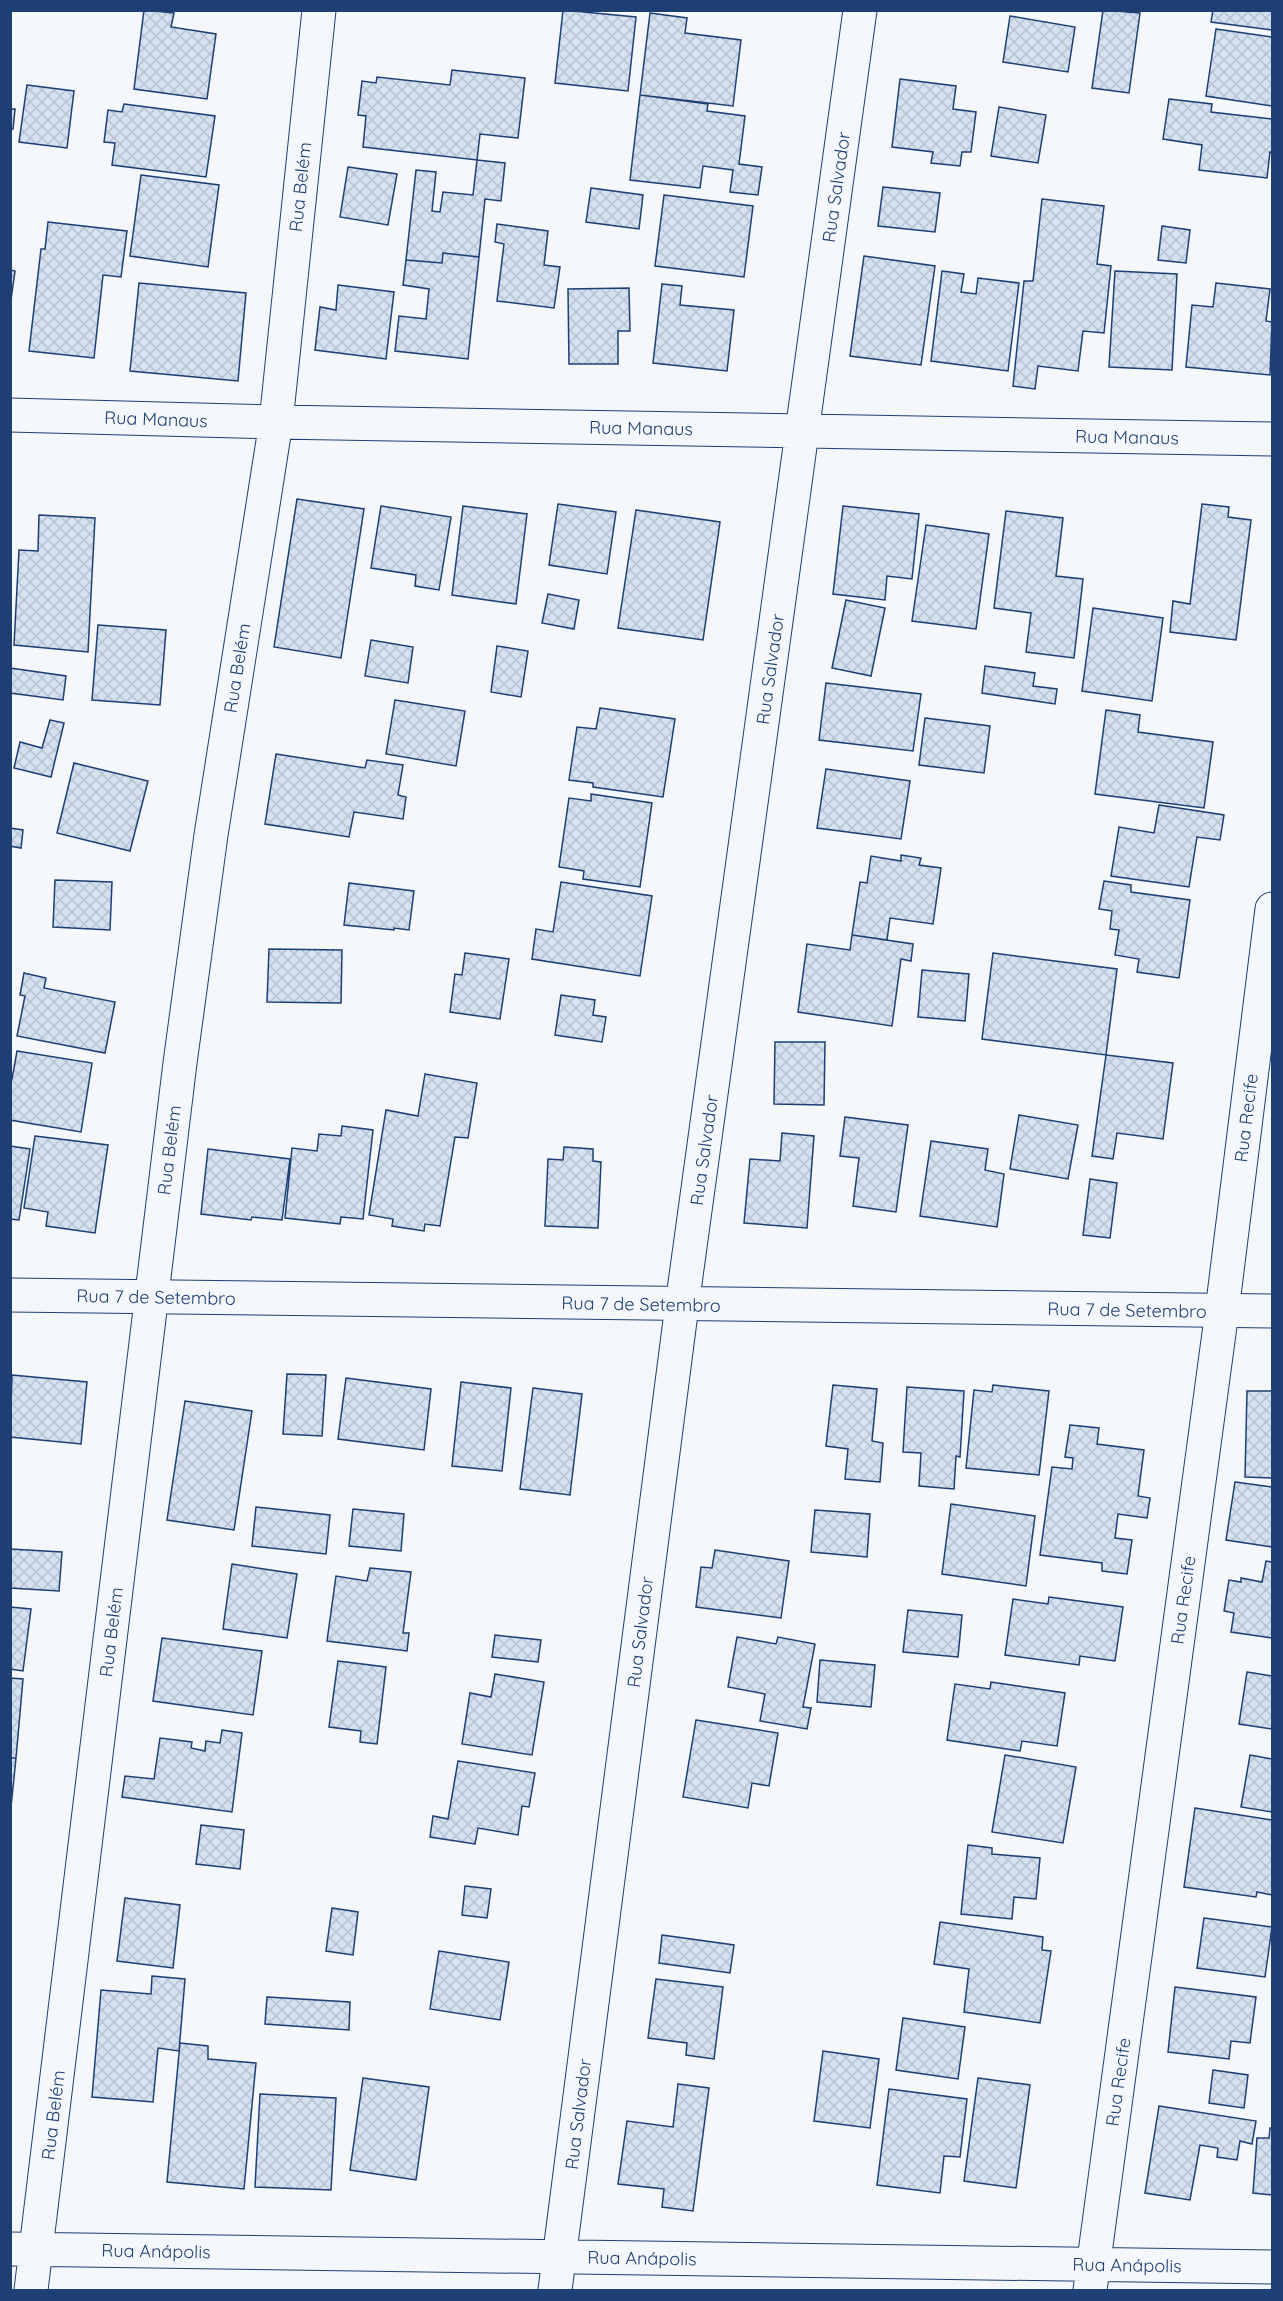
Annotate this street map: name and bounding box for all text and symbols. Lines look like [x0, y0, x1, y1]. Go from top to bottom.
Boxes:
street label: Rua Salvador [817, 130, 855, 244]
street label: Rua Belém [284, 141, 316, 233]
street label: Rua Manaus [104, 406, 208, 432]
street label: Rua Manaus [589, 416, 693, 440]
street label: Rua Manaus [1075, 425, 1179, 449]
street label: Rua Salvador [751, 612, 789, 726]
street label: Rua Belém [219, 622, 255, 714]
street label: Rua Recife [1229, 1072, 1263, 1164]
street label: Rua Salvador [685, 1093, 723, 1207]
street label: Rua Belém [152, 1104, 186, 1196]
street label: Rua 7 de Setembro [76, 1284, 236, 1310]
street label: Rua 7 de Setembro [561, 1291, 721, 1317]
street label: Rua 7 de Setembro [1047, 1297, 1207, 1323]
street label: Rua Recife [1165, 1554, 1201, 1646]
street label: Rua Salvador [622, 1575, 658, 1689]
street label: Rua Belém [94, 1586, 128, 1678]
street label: Rua Recife [1100, 2036, 1136, 2128]
street label: Rua Salvador [560, 2057, 596, 2171]
street label: Rua Belém [36, 2069, 70, 2161]
street label: Rua Anápolis [101, 2239, 211, 2263]
street label: Rua Anápolis [587, 2246, 697, 2270]
street label: Rua Anápolis [1072, 2253, 1182, 2277]

